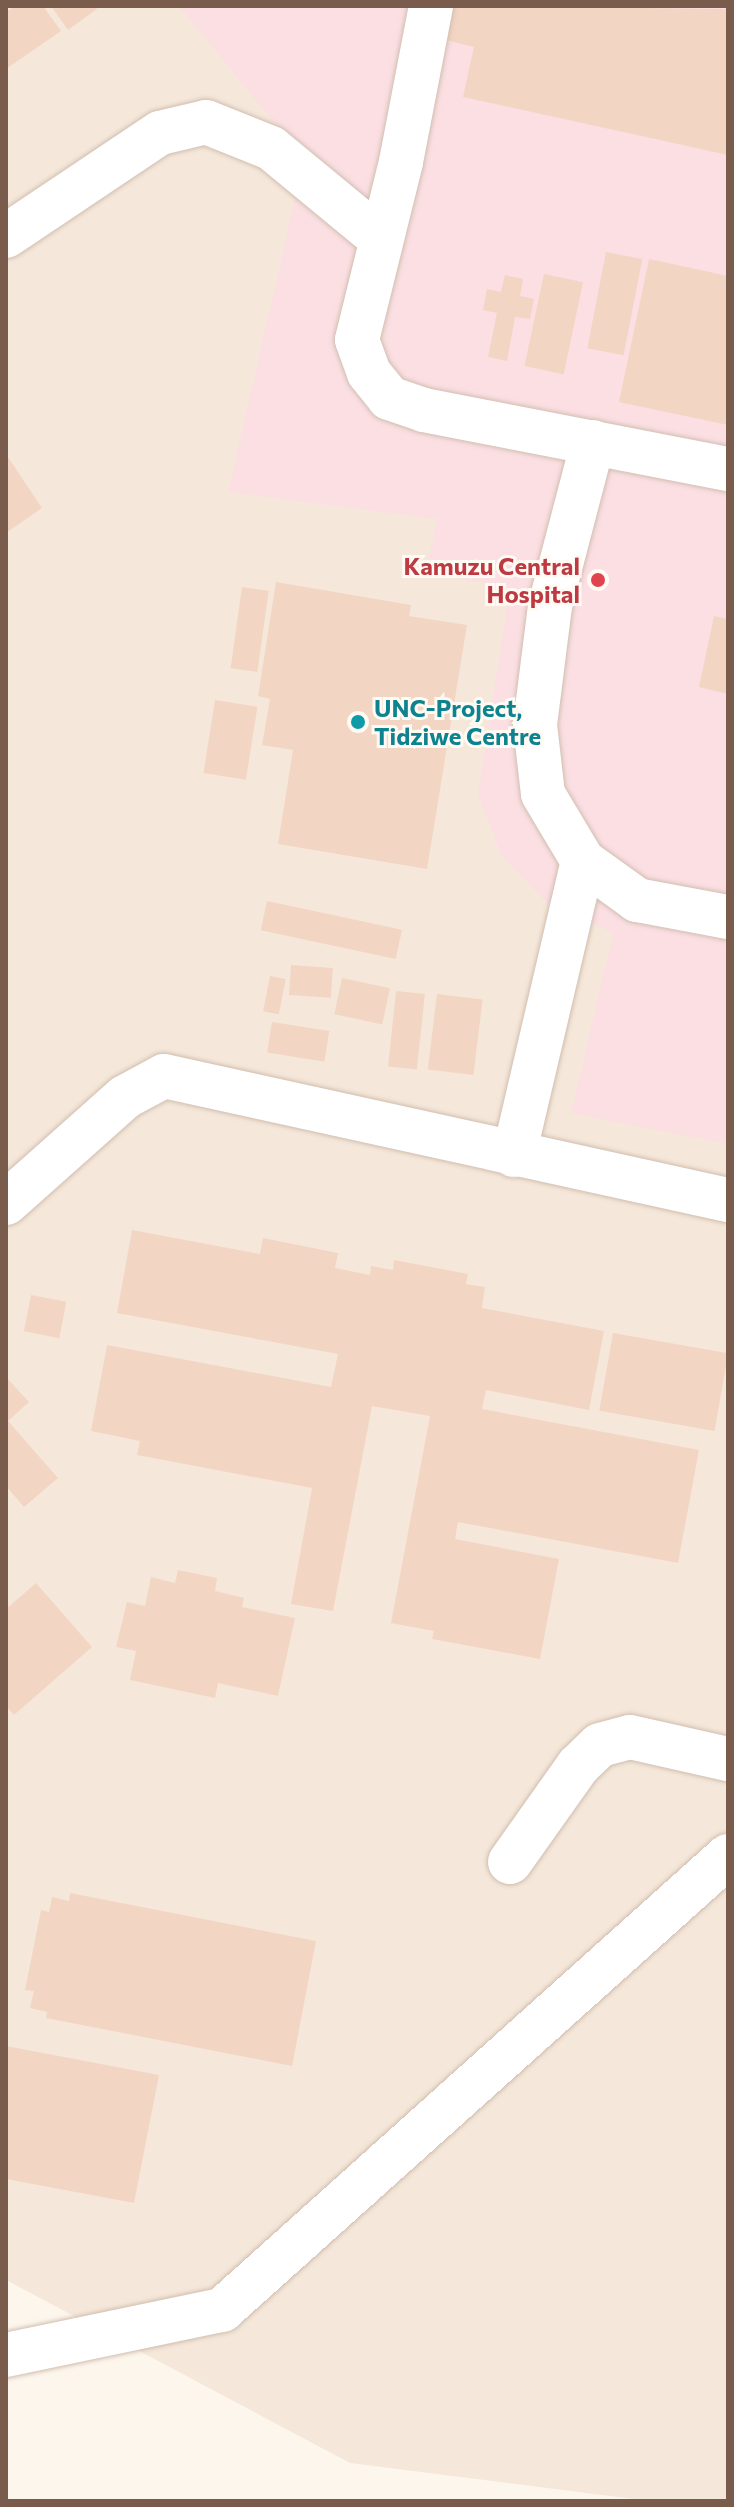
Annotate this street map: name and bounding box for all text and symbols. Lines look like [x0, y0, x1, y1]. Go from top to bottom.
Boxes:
place label: Kamuzu Central Hospital [403, 552, 580, 608]
marker: Kamuzu Central Hospital [587, 569, 609, 591]
place label: UNC-Project, Tidziwe Centre [374, 694, 541, 750]
marker: UNC-Project, Tidziwe Centre [349, 713, 367, 731]

